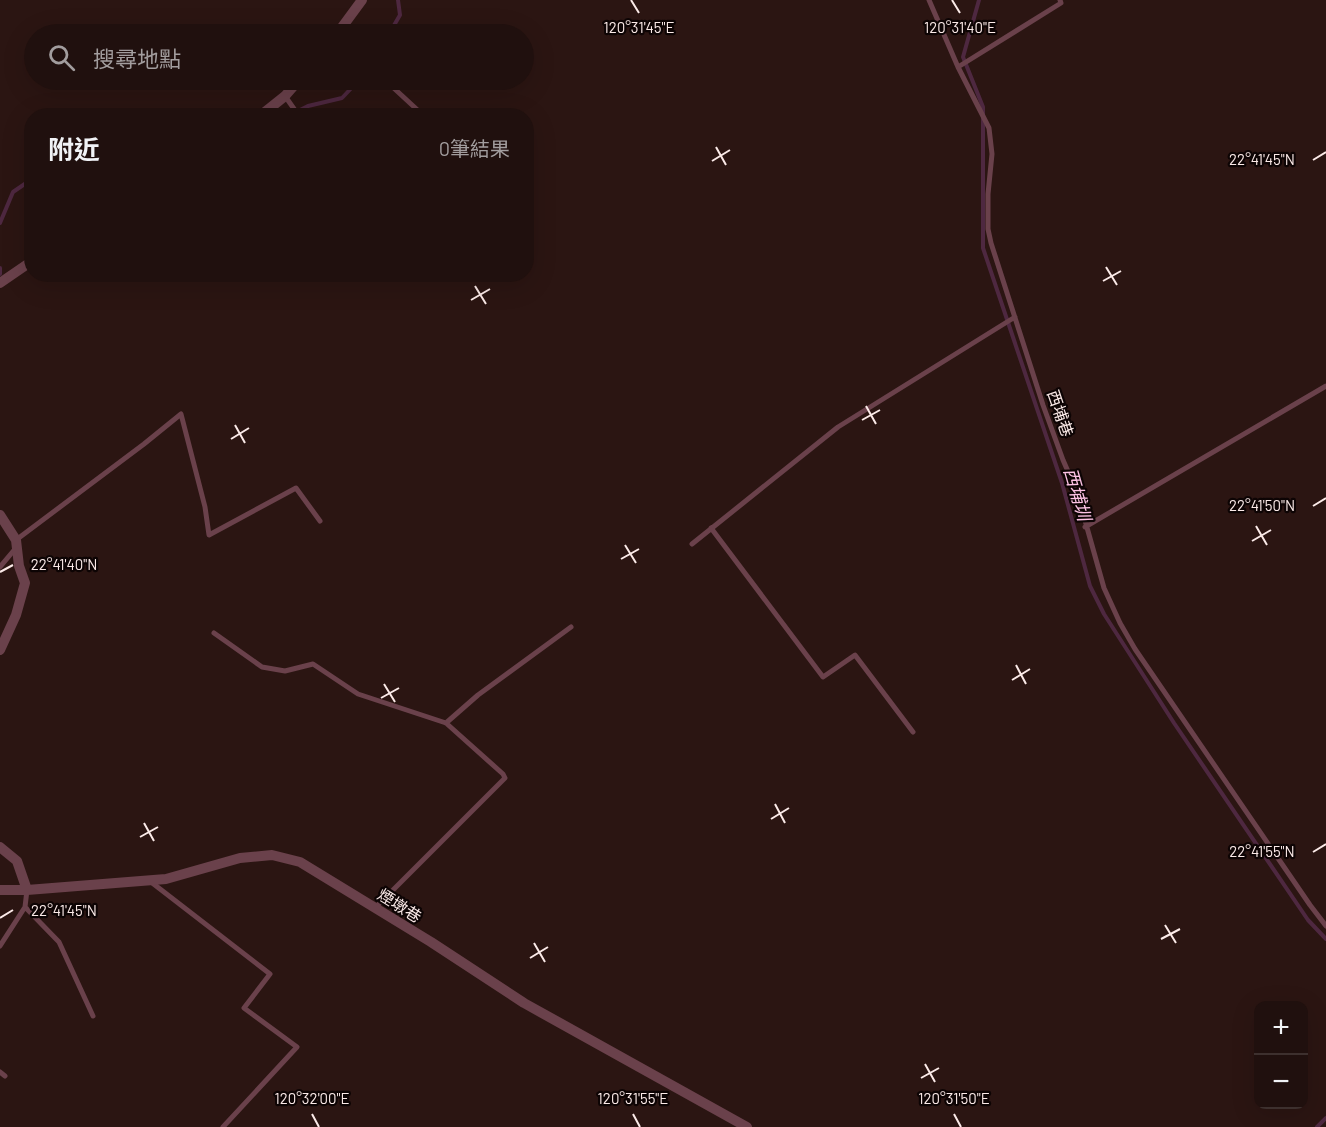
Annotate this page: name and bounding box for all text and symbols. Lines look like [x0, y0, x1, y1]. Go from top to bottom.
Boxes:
text: 120°31'45"E [603, 18, 675, 36]
text: 120°31'40"E [924, 18, 996, 36]
search box [24, 24, 534, 90]
icon: search [45, 41, 78, 74]
text: 搜尋地點 [93, 45, 181, 71]
text: 附近 [48, 133, 100, 164]
text: 0筆結果 [439, 136, 510, 160]
text: 22°41'45"N [1229, 150, 1295, 168]
street label: 西埔巷 [1044, 387, 1078, 439]
water label: 西埔圳 [1060, 465, 1097, 526]
text: 22°41'50"N [1229, 496, 1295, 514]
text: 22°41'40"N [31, 555, 97, 573]
text: 22°41'55"N [1229, 842, 1295, 860]
street label: 煙墩巷 [375, 884, 425, 926]
text: 22°41'45"N [31, 901, 97, 919]
map controls [1254, 1001, 1308, 1109]
button: + [1254, 1001, 1308, 1055]
button: − [1254, 1055, 1308, 1109]
text: 120°32'00"E [274, 1089, 350, 1107]
text: 120°31'55"E [598, 1089, 668, 1107]
text: 120°31'50"E [918, 1089, 990, 1107]

